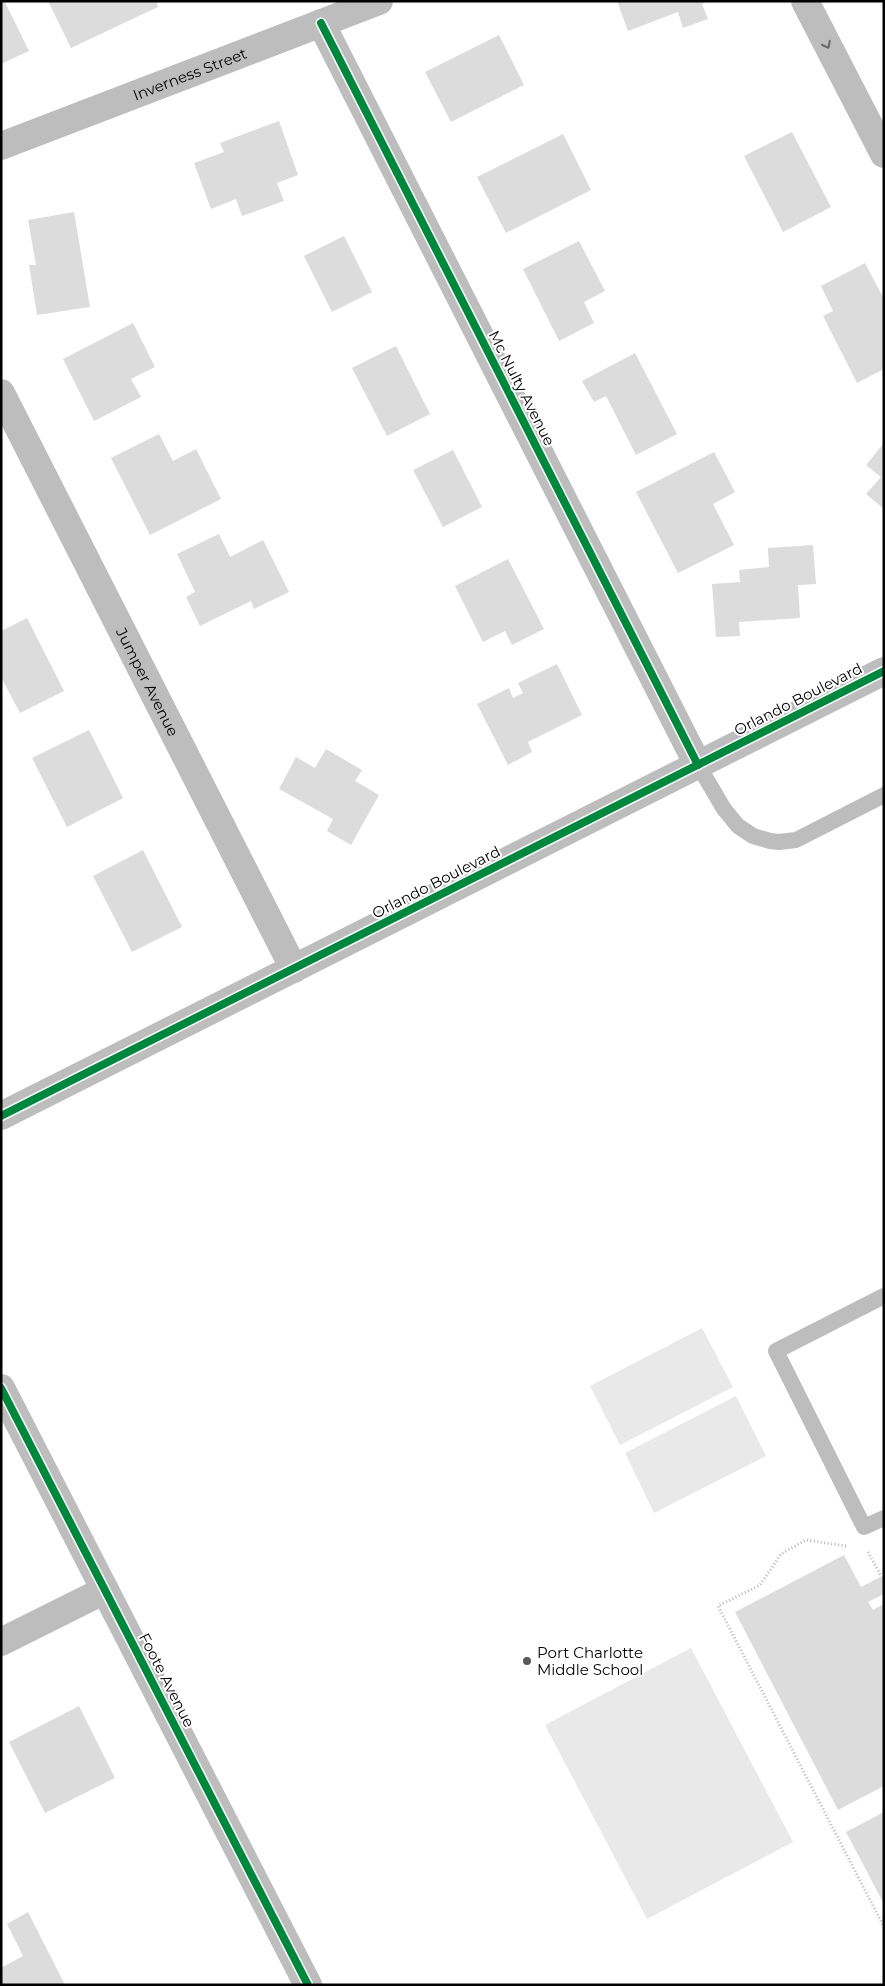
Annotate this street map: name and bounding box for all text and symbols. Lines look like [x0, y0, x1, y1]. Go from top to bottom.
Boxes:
one-way arrow [821, 39, 831, 48]
street label: Inverness Street [130, 43, 249, 104]
street label: Mc Nulty Avenue [485, 327, 559, 449]
street label: Jumper Avenue [112, 623, 183, 739]
street label: Orlando Boulevard [731, 658, 865, 740]
street label: Orlando Boulevard [369, 841, 503, 923]
street label: Foote Avenue [135, 1630, 199, 1730]
place label: Port Charlotte Middle School [537, 1643, 643, 1679]
marker: Port Charlotte Middle School [521, 1655, 533, 1667]

